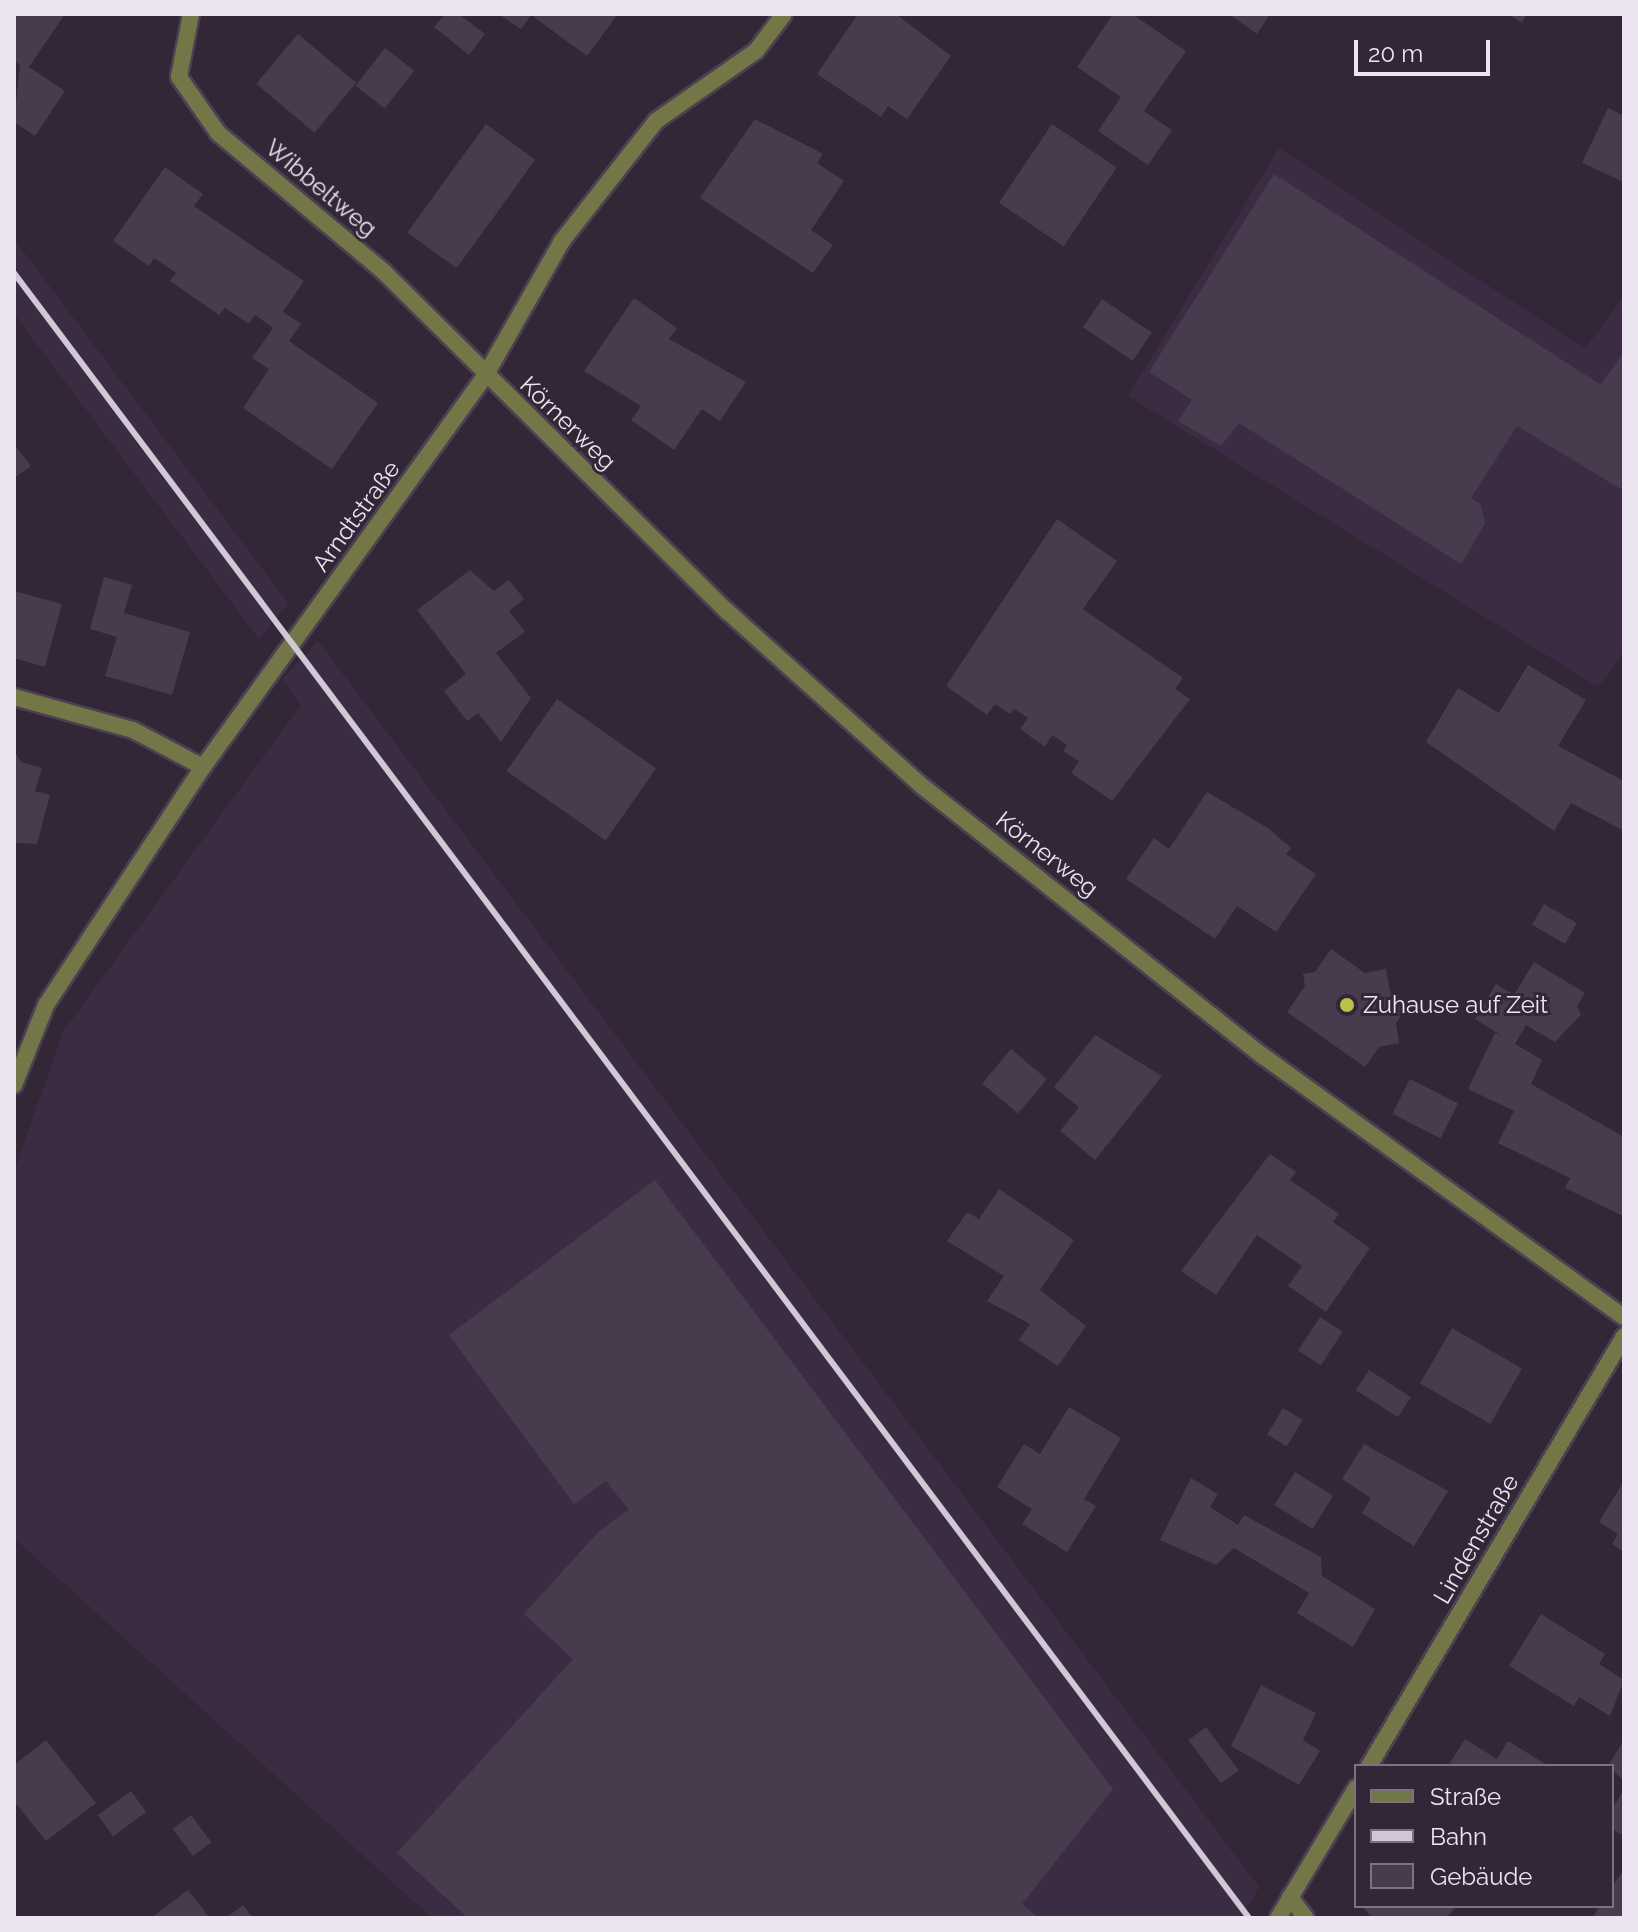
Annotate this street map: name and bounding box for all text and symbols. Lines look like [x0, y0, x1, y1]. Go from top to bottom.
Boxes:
scale bar [1358, 24, 1494, 74]
text: 20 m [1368, 39, 1423, 68]
street label: Wibbeltweg [259, 133, 383, 243]
street label: Körnerweg [514, 370, 622, 476]
street label: Arndtstraße [306, 455, 406, 577]
street label: Körnerweg [990, 805, 1104, 903]
place label: Zuhause auf Zeit [1363, 991, 1549, 1019]
marker: Zuhause auf Zeit [1338, 996, 1356, 1014]
street label: Lindenstraße [1427, 1469, 1525, 1609]
legend [1354, 1764, 1614, 1908]
text: Straße [1430, 1782, 1501, 1811]
text: Bahn [1430, 1822, 1487, 1851]
text: Gebäude [1430, 1862, 1532, 1891]

